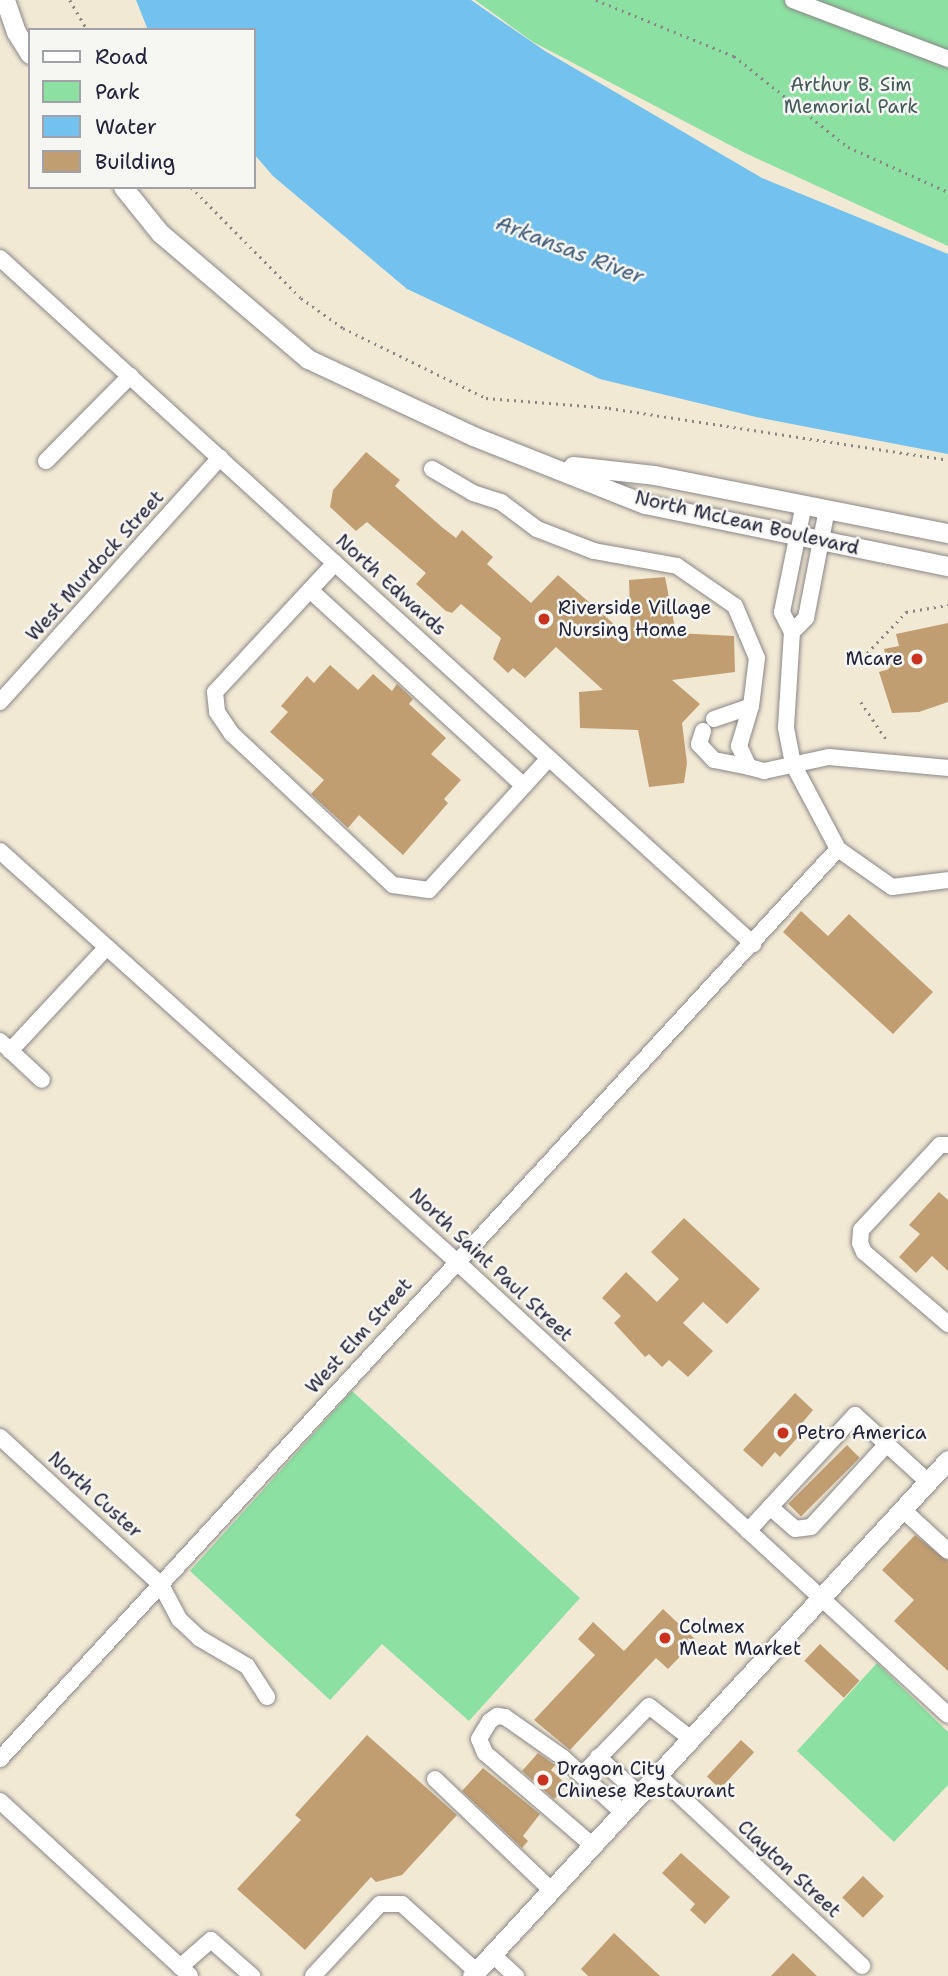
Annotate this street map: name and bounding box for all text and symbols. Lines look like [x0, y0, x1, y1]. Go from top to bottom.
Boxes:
legend [28, 28, 256, 189]
text: Road [95, 43, 148, 71]
park label: Arthur B. Sim Memorial Park [784, 74, 918, 118]
text: Park [95, 78, 140, 106]
text: Water [95, 113, 157, 141]
text: Building [95, 148, 175, 176]
water label: Arkansas River [493, 210, 647, 290]
street label: West Murdock Street [21, 486, 169, 646]
street label: North McLean Boulevard [633, 486, 861, 560]
street label: North Edwards [331, 529, 451, 641]
place label: Riverside Village Nursing Home [558, 597, 711, 641]
marker: Riverside Village Nursing Home [536, 611, 552, 627]
place label: Mcare [845, 648, 903, 670]
marker: Mcare [909, 651, 925, 667]
street label: North Saint Paul Street [405, 1183, 577, 1347]
street label: West Elm Street [301, 1273, 417, 1399]
place label: Petro America [797, 1422, 927, 1444]
marker: Petro America [775, 1425, 791, 1441]
street label: North Custer [43, 1447, 147, 1543]
place label: Colmex Meat Market [679, 1616, 801, 1660]
marker: Colmex Meat Market [657, 1630, 673, 1646]
place label: Dragon City Chinese Restaurant [557, 1758, 735, 1802]
marker: Dragon City Chinese Restaurant [535, 1772, 551, 1788]
street label: Clayton Street [733, 1815, 845, 1923]

